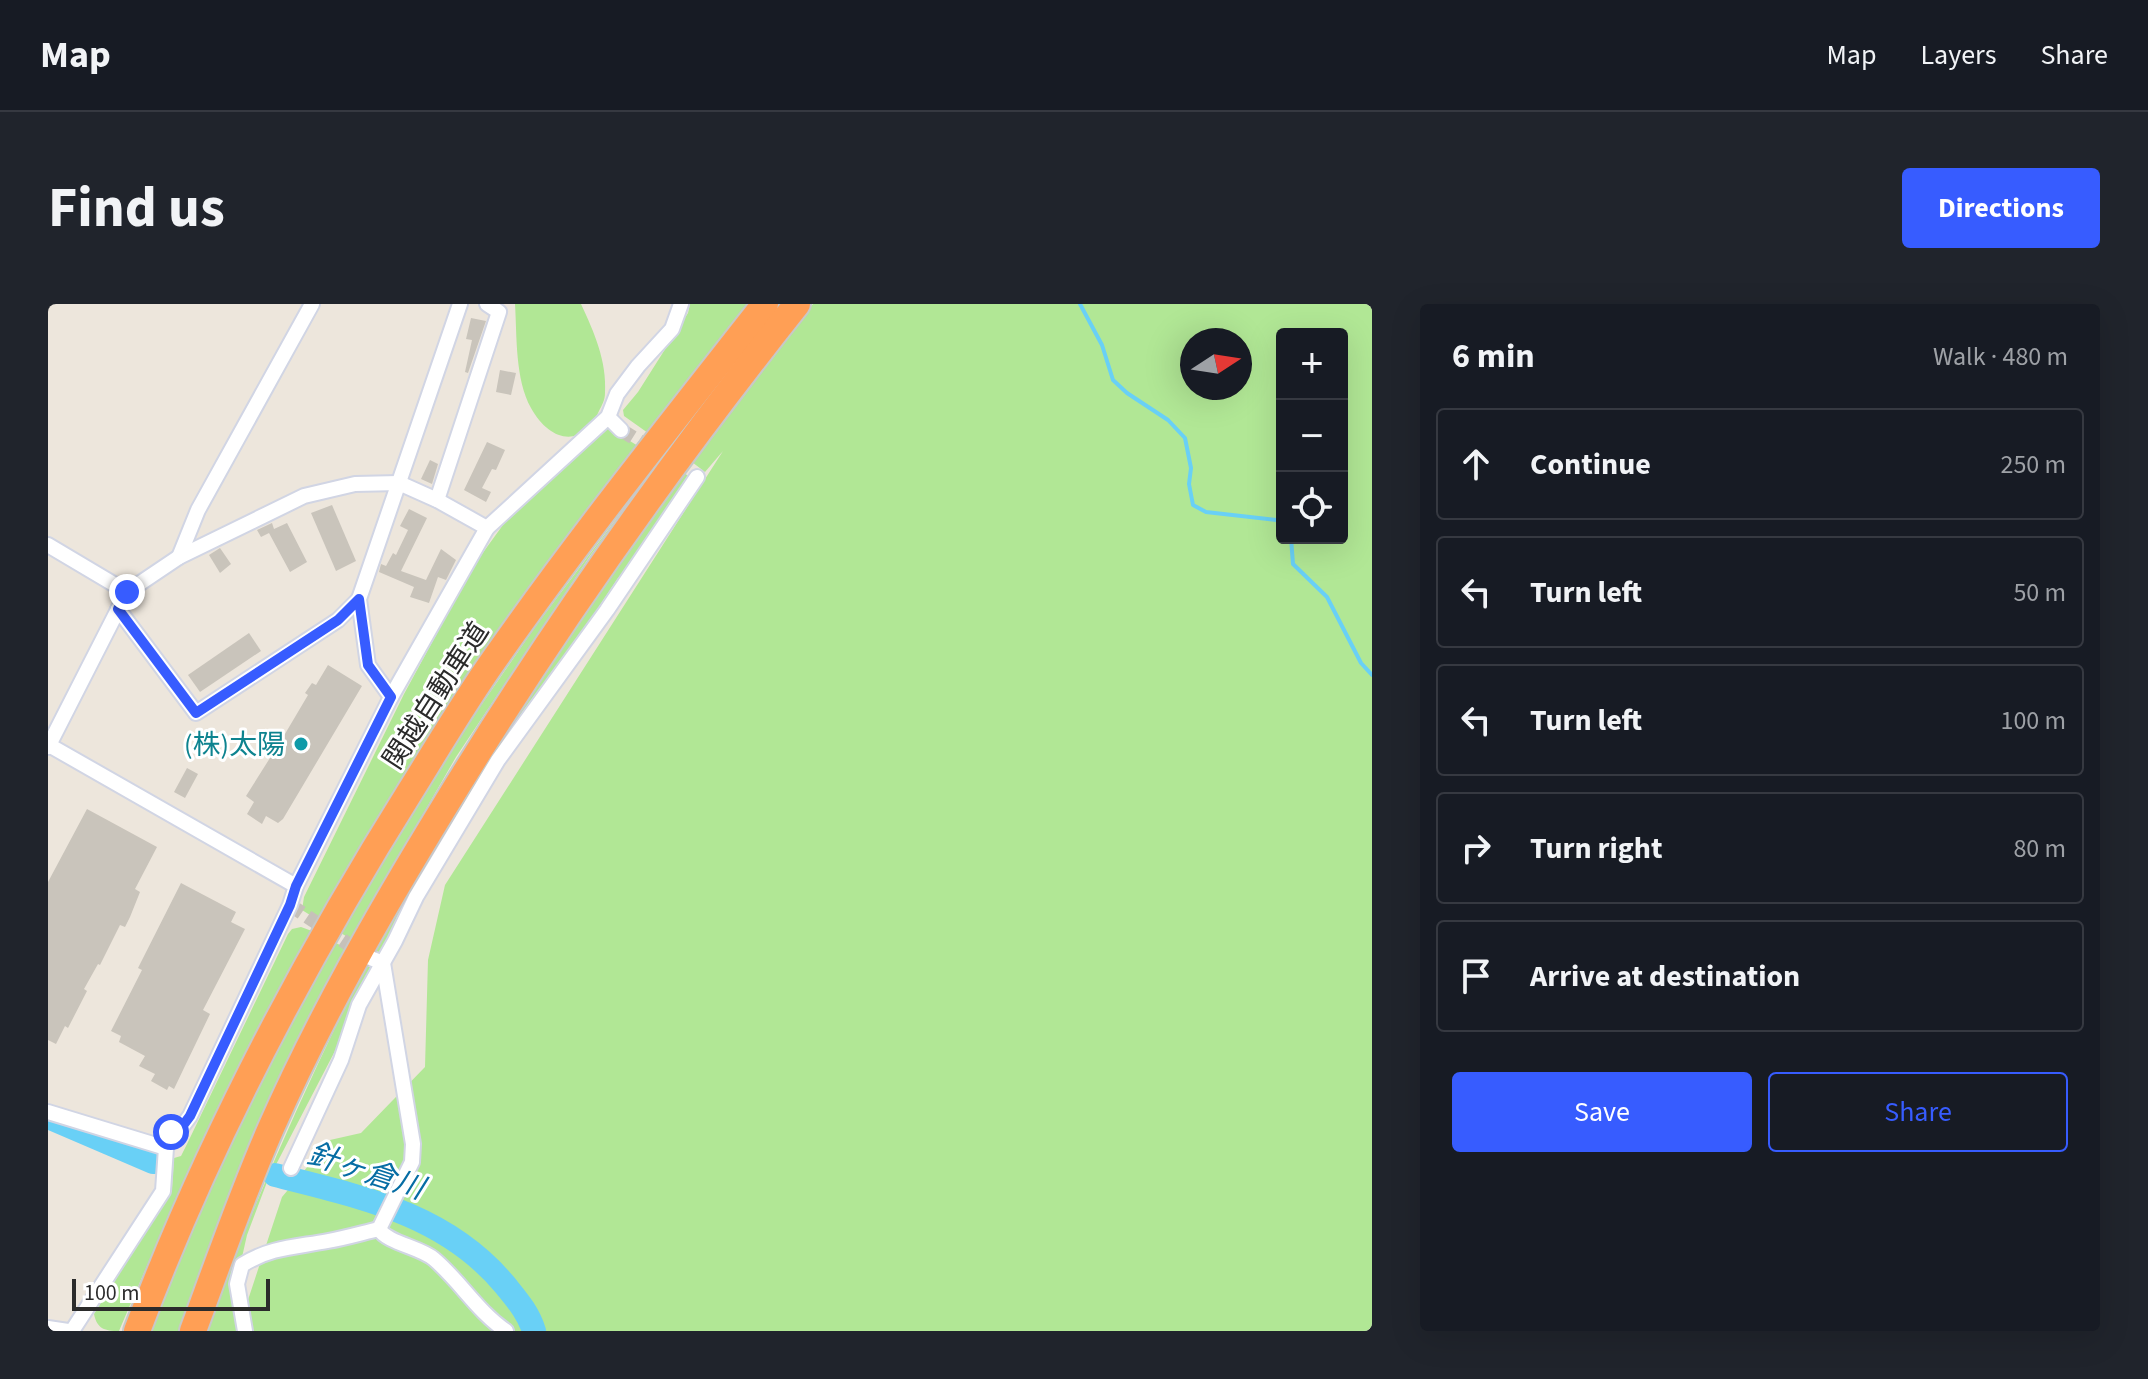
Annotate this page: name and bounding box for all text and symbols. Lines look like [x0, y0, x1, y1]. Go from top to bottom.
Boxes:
text: Map [40, 28, 111, 82]
text: Map [1826, 35, 1876, 75]
text: Layers [1920, 35, 1996, 75]
text: Share [2040, 35, 2108, 75]
button: Directions [1902, 168, 2100, 248]
text: Find us [48, 169, 225, 248]
north arrow [1180, 328, 1252, 400]
map controls [1276, 328, 1348, 544]
button: + [1276, 328, 1348, 400]
text: 6 min [1452, 332, 1535, 381]
text: Walk · 480 m [1933, 338, 2068, 375]
button: − [1276, 400, 1348, 472]
icon: ahead [1454, 442, 1498, 486]
text: Continue [1530, 443, 1651, 486]
text: 250 m [2000, 446, 2066, 483]
button: locate [1276, 472, 1348, 544]
icon: left [1454, 570, 1498, 614]
text: Turn left [1530, 571, 1642, 614]
route end [109, 574, 145, 610]
text: 50 m [2013, 574, 2066, 611]
street label: 関越自動車道 [373, 614, 498, 777]
icon: left [1454, 698, 1498, 742]
text: Turn left [1530, 699, 1642, 742]
text: 100 m [2000, 702, 2066, 739]
place label: (株)太陽 [184, 725, 285, 765]
marker: (株)太陽 [292, 735, 310, 753]
icon: right [1454, 826, 1498, 870]
text: Turn right [1530, 827, 1662, 870]
text: 80 m [2013, 830, 2066, 867]
icon: arrive [1454, 954, 1498, 998]
text: Arrive at destination [1530, 955, 1800, 998]
button: Save [1452, 1072, 1752, 1152]
button: Share [1768, 1072, 2068, 1152]
route start [153, 1114, 189, 1150]
water label: 針ヶ倉川 [302, 1132, 432, 1211]
scale bar [72, 1275, 270, 1311]
text: 100 m [84, 1277, 139, 1309]

